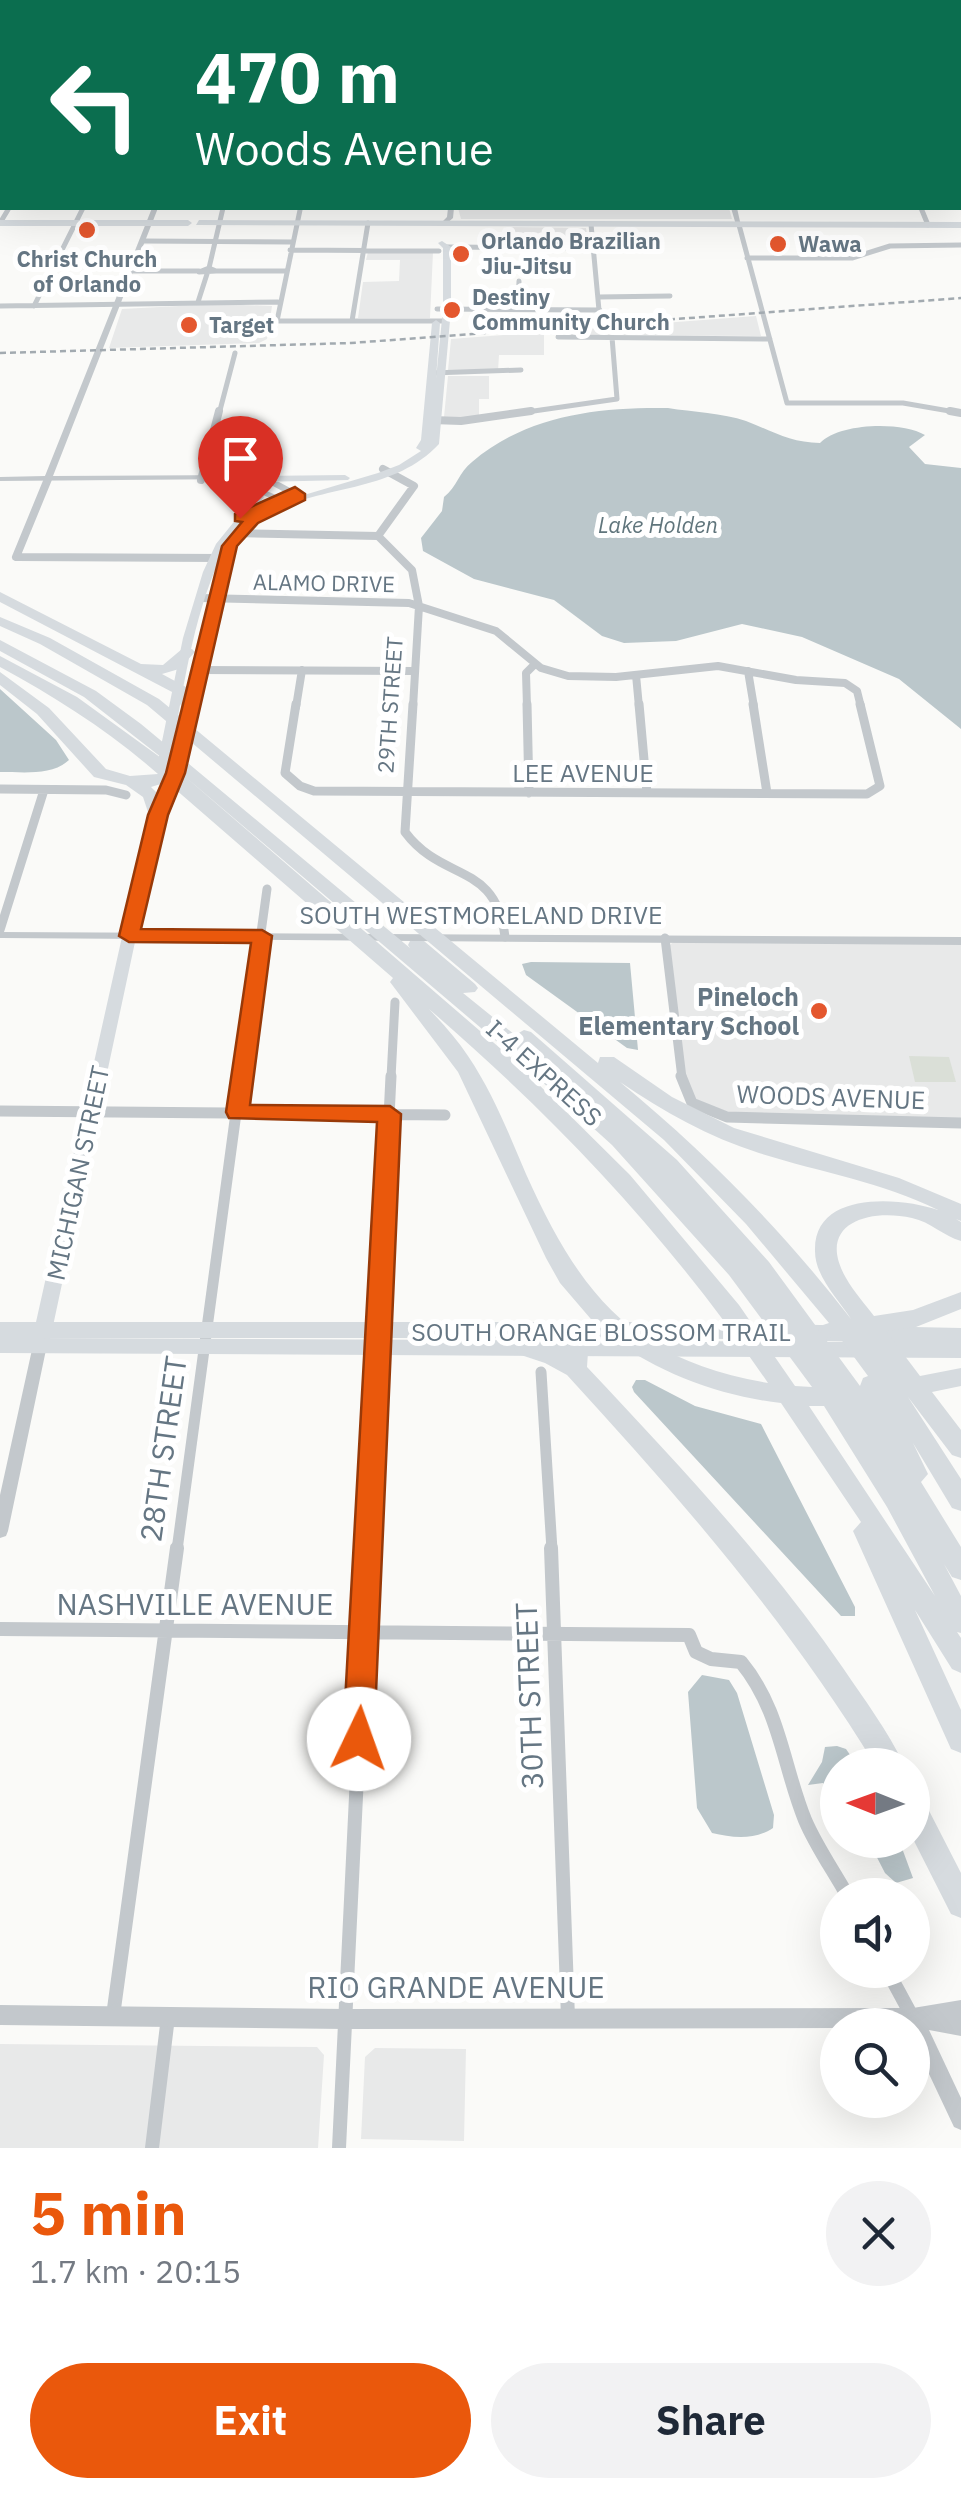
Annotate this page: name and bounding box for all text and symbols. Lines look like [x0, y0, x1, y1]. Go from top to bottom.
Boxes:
text: 470 m [195, 31, 400, 122]
icon: left [30, 40, 160, 170]
text: Woods Avenue [195, 119, 494, 177]
marker: Christ Church of Orlando [76, 219, 98, 241]
place label: Orlando Brazilian Jiu-Jitsu [481, 226, 661, 280]
place label: Wawa [798, 229, 862, 258]
marker: Wawa [767, 233, 789, 255]
marker: Orlando Brazilian Jiu-Jitsu [450, 243, 472, 265]
place label: Christ Church of Orlando [17, 244, 157, 298]
place label: Destiny Community Church [472, 282, 670, 336]
marker: Destiny Community Church [441, 299, 463, 321]
place label: Target [209, 310, 274, 339]
marker: Target [178, 314, 200, 336]
pin [198, 416, 283, 519]
icon: arrive [213, 431, 268, 486]
water label: Lake Holden [598, 510, 718, 539]
street label: ALAMO DRIVE [253, 567, 395, 598]
street label: 29TH STREET [370, 635, 409, 774]
street label: LEE AVENUE [512, 756, 654, 789]
street label: SOUTH WESTMORELAND DRIVE [300, 898, 662, 931]
place label: Pineloch Elementary School [578, 980, 799, 1042]
marker: Pineloch Elementary School [808, 1000, 830, 1022]
street label: I-4 EXPRESS [480, 1012, 609, 1133]
street label: MICHIGAN STREET [39, 1063, 116, 1283]
street label: WOODS AVENUE [736, 1077, 926, 1116]
street label: SOUTH ORANGE BLOSSOM TRAIL [411, 1315, 791, 1348]
street label: 28TH STREET [130, 1353, 195, 1544]
street label: NASHVILLE AVENUE [57, 1584, 333, 1623]
street label: 30TH STREET [506, 1602, 551, 1790]
position arrow [307, 1687, 411, 1791]
north arrow [820, 1748, 930, 1858]
map controls [820, 1748, 930, 2118]
button: sound [820, 1878, 930, 1988]
street label: RIO GRANDE AVENUE [307, 1967, 605, 2006]
button: search [820, 2008, 930, 2118]
text: 5 min [30, 2173, 187, 2252]
button: close [826, 2181, 931, 2286]
text: 1.7 km · 20:15 [30, 2250, 241, 2292]
button: Exit [30, 2363, 471, 2478]
button: Share [491, 2363, 931, 2478]

